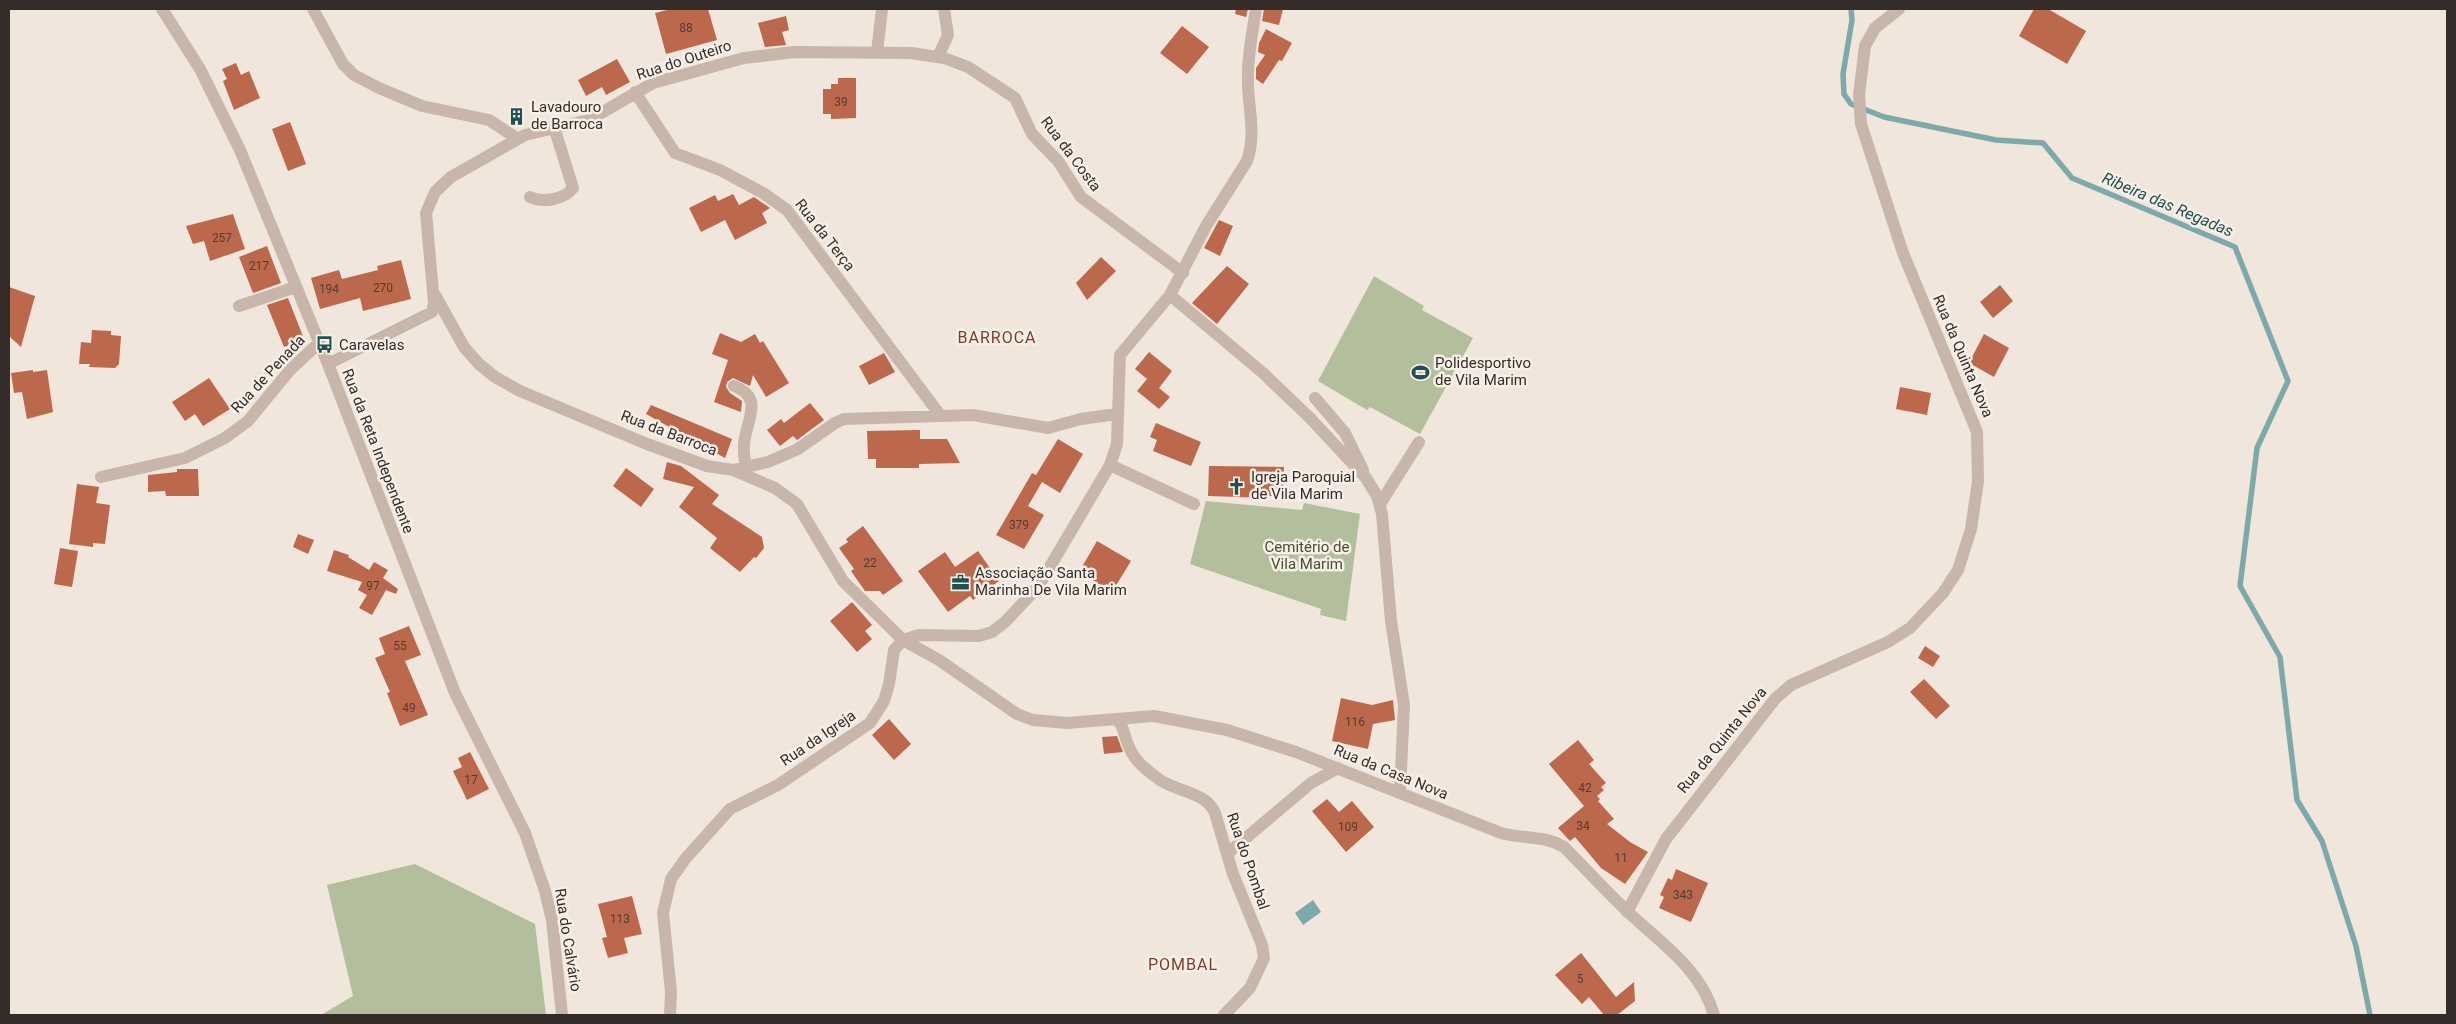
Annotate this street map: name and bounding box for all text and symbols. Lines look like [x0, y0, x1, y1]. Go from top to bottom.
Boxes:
house number: 88 [679, 21, 693, 35]
street label: Rua do Outeiro [634, 36, 734, 84]
house number: 39 [834, 95, 848, 109]
place label: Lavadouro de Barroca [531, 98, 603, 133]
building icon: Lavadouro de Barroca [507, 106, 527, 126]
street label: Rua da Costa [1037, 113, 1105, 195]
water label: Ribeira das Regadas [2099, 168, 2236, 241]
street label: Rua da Terça [791, 195, 859, 275]
house number: 257 [212, 231, 232, 245]
house number: 217 [249, 259, 269, 273]
house number: 270 [373, 281, 393, 295]
house number: 194 [319, 282, 339, 296]
street label: Rua da Quinta Nova [1929, 292, 1997, 420]
district label: BARROCA [958, 328, 1036, 347]
street label: Rua de Penada [227, 331, 309, 417]
bus stop icon: Caravelas [315, 335, 335, 355]
place label: Caravelas [339, 336, 404, 354]
place label: Polidesportivo de Vila Marim [1435, 354, 1531, 389]
sports icon: Polidesportivo de Vila Marim [1411, 362, 1431, 382]
street label: Rua da Reta Independente [338, 366, 418, 536]
street label: Rua da Barroca [618, 406, 720, 460]
place label: Igreja Paroquial de Vila Marim [1251, 468, 1355, 503]
church icon: Igreja Paroquial de Vila Marim [1227, 476, 1247, 496]
house number: 379 [1009, 518, 1029, 532]
park label: Cemitério de Vila Marim [1265, 538, 1349, 573]
house number: 22 [863, 556, 877, 570]
place label: Associação Santa Marinha De Vila Marim [975, 564, 1127, 599]
office icon: Associação Santa Marinha De Vila Marim [951, 572, 971, 592]
house number: 97 [366, 579, 380, 593]
house number: 55 [393, 639, 407, 653]
street label: Rua da Quinta Nova [1674, 683, 1770, 797]
house number: 49 [402, 701, 416, 715]
street label: Rua da Igreja [777, 706, 859, 770]
house number: 116 [1345, 715, 1365, 729]
street label: Rua da Casa Nova [1331, 741, 1451, 803]
house number: 17 [464, 773, 478, 787]
house number: 42 [1578, 781, 1592, 795]
street label: Rua do Pombal [1223, 810, 1273, 912]
house number: 34 [1576, 819, 1590, 833]
house number: 109 [1338, 820, 1358, 834]
house number: 11 [1614, 851, 1628, 865]
street label: Rua do Calvário [551, 887, 585, 993]
house number: 343 [1673, 888, 1693, 902]
house number: 113 [610, 912, 630, 926]
district label: POMBAL [1148, 955, 1218, 974]
house number: 5 [1577, 972, 1584, 986]

